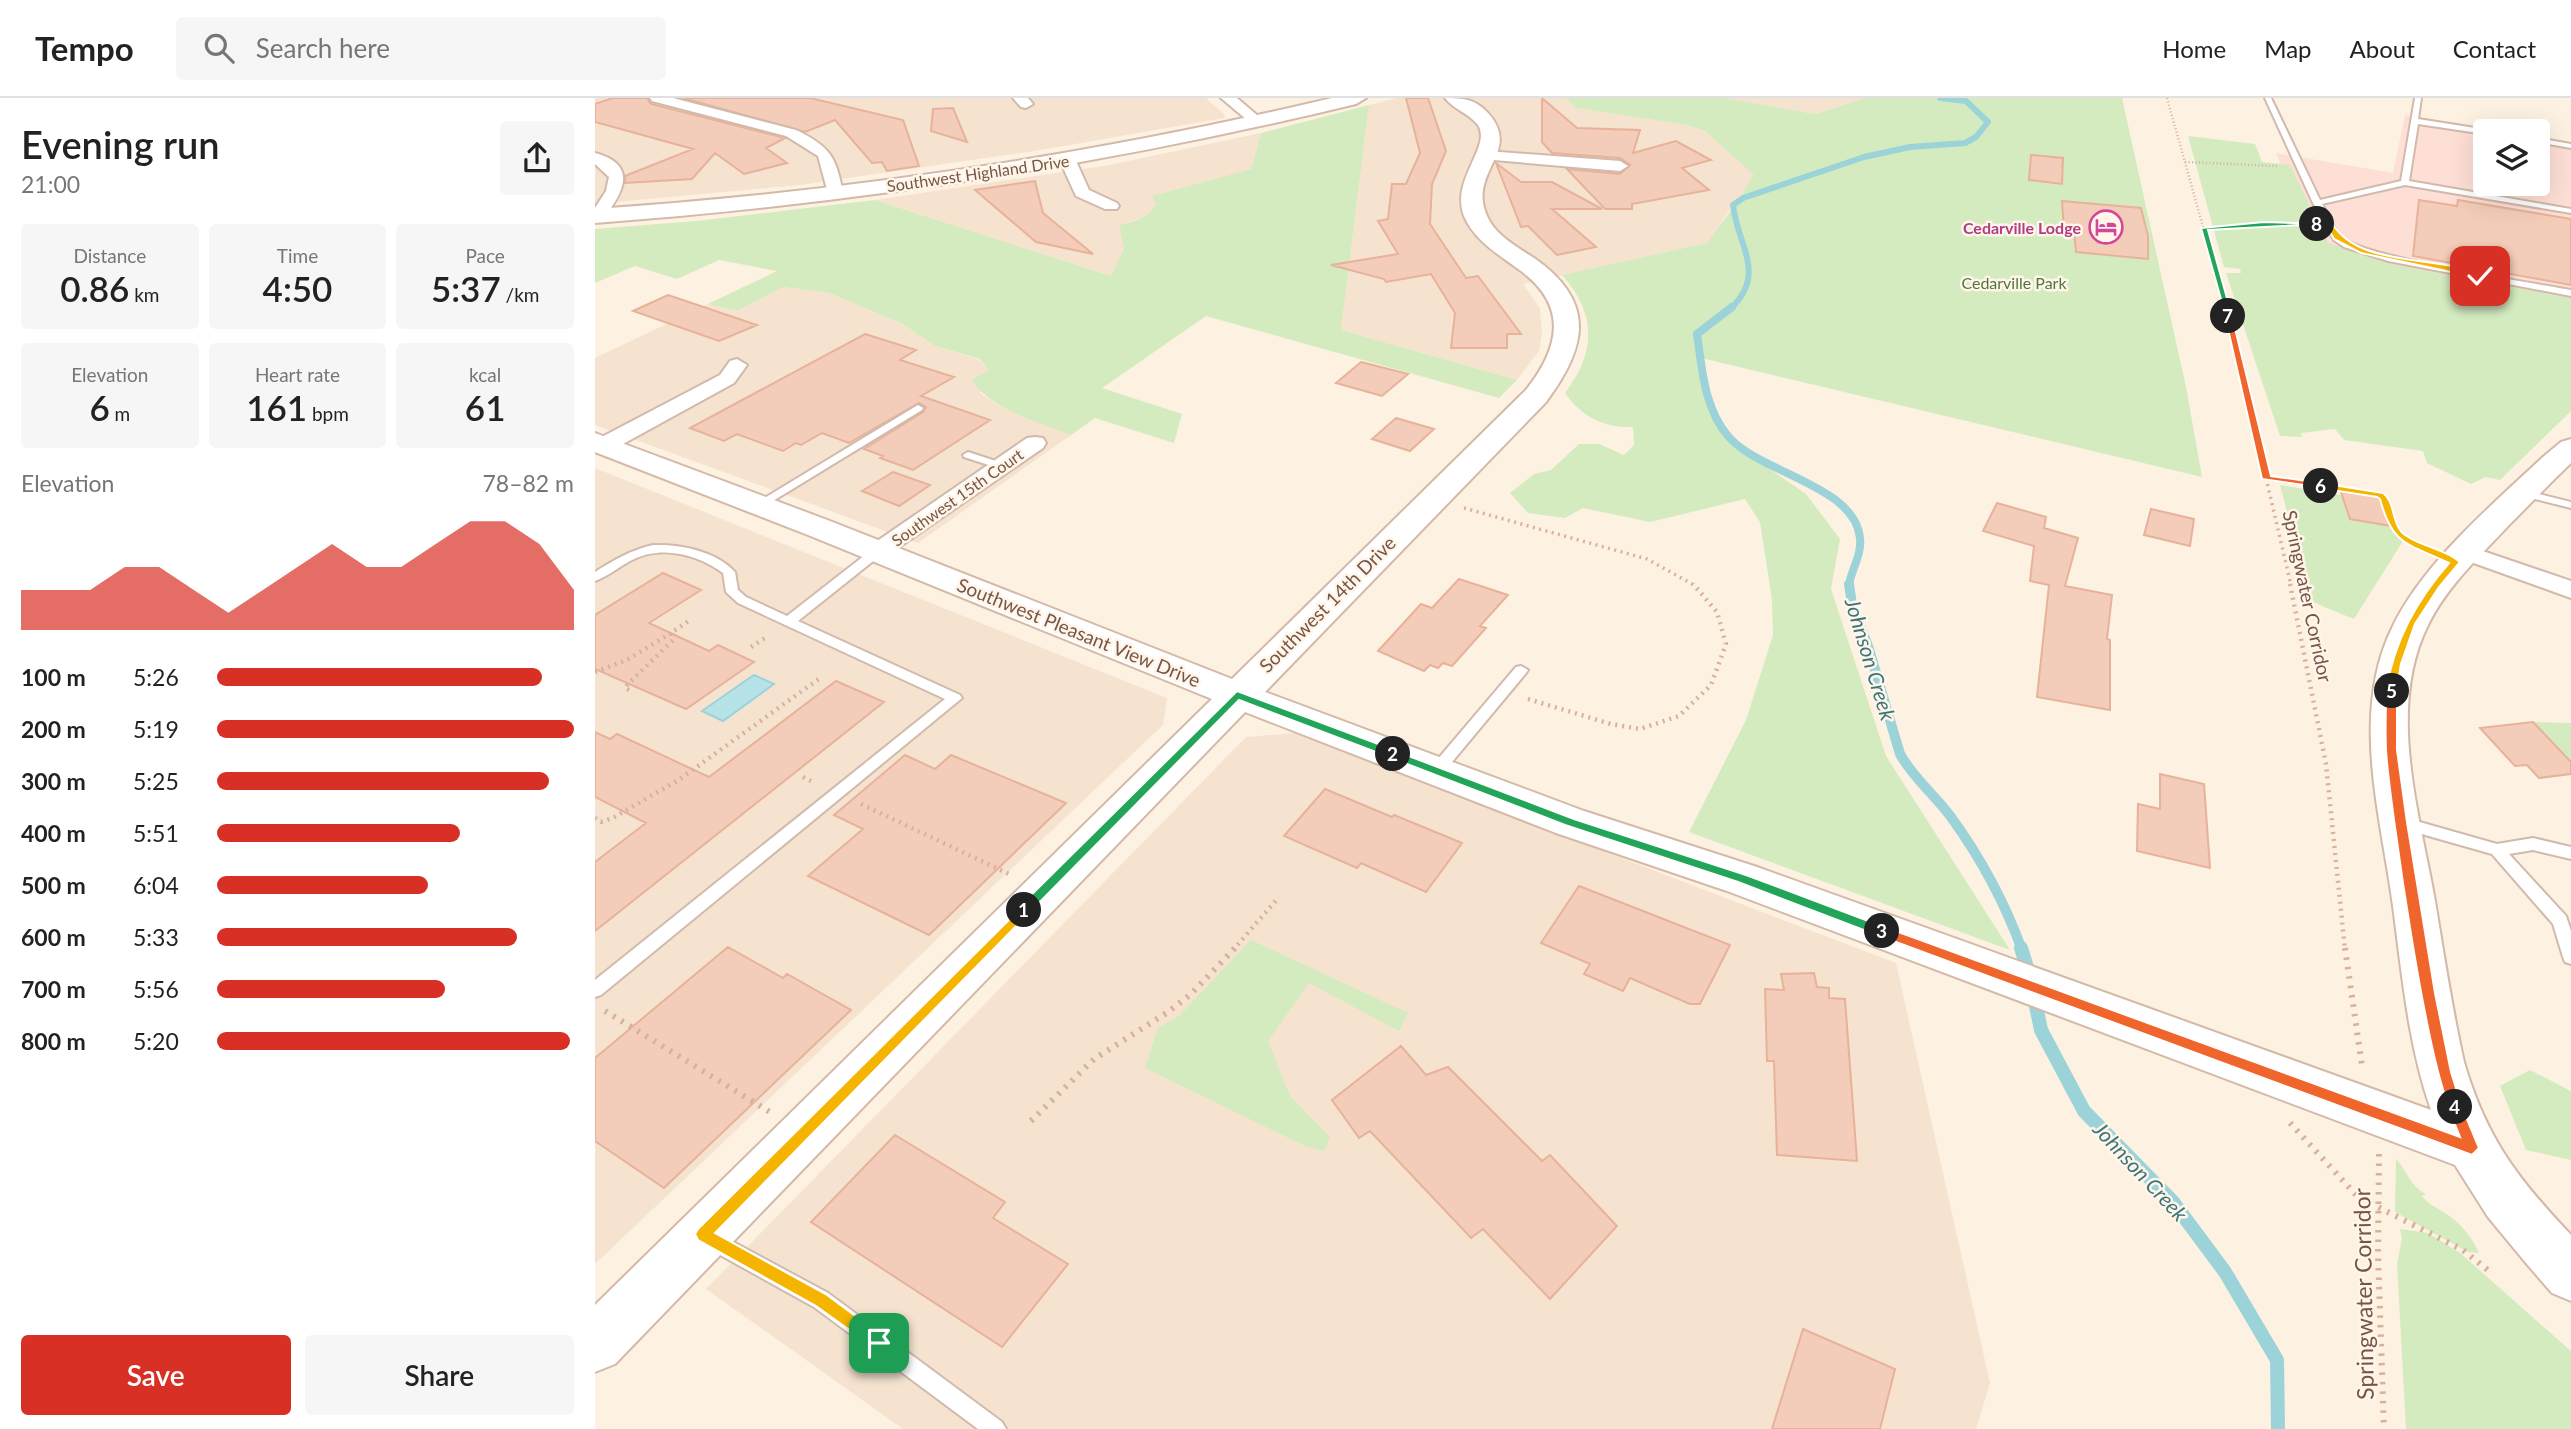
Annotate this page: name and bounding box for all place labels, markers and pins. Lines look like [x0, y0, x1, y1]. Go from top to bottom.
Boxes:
pin: 8 [2299, 206, 2335, 242]
hotel icon: Cedarville Lodge [2087, 208, 2125, 246]
place label: Cedarville Lodge [1963, 218, 2081, 237]
pin [2450, 246, 2510, 306]
pin: 7 [2211, 298, 2245, 333]
pin: 6 [2303, 468, 2339, 504]
pin: 5 [2375, 674, 2409, 708]
pin: 2 [1375, 736, 1411, 772]
pin: 1 [1007, 892, 1041, 928]
pin: 3 [1865, 914, 1899, 948]
pin: 4 [2437, 1090, 2473, 1124]
pin [849, 1313, 909, 1373]

